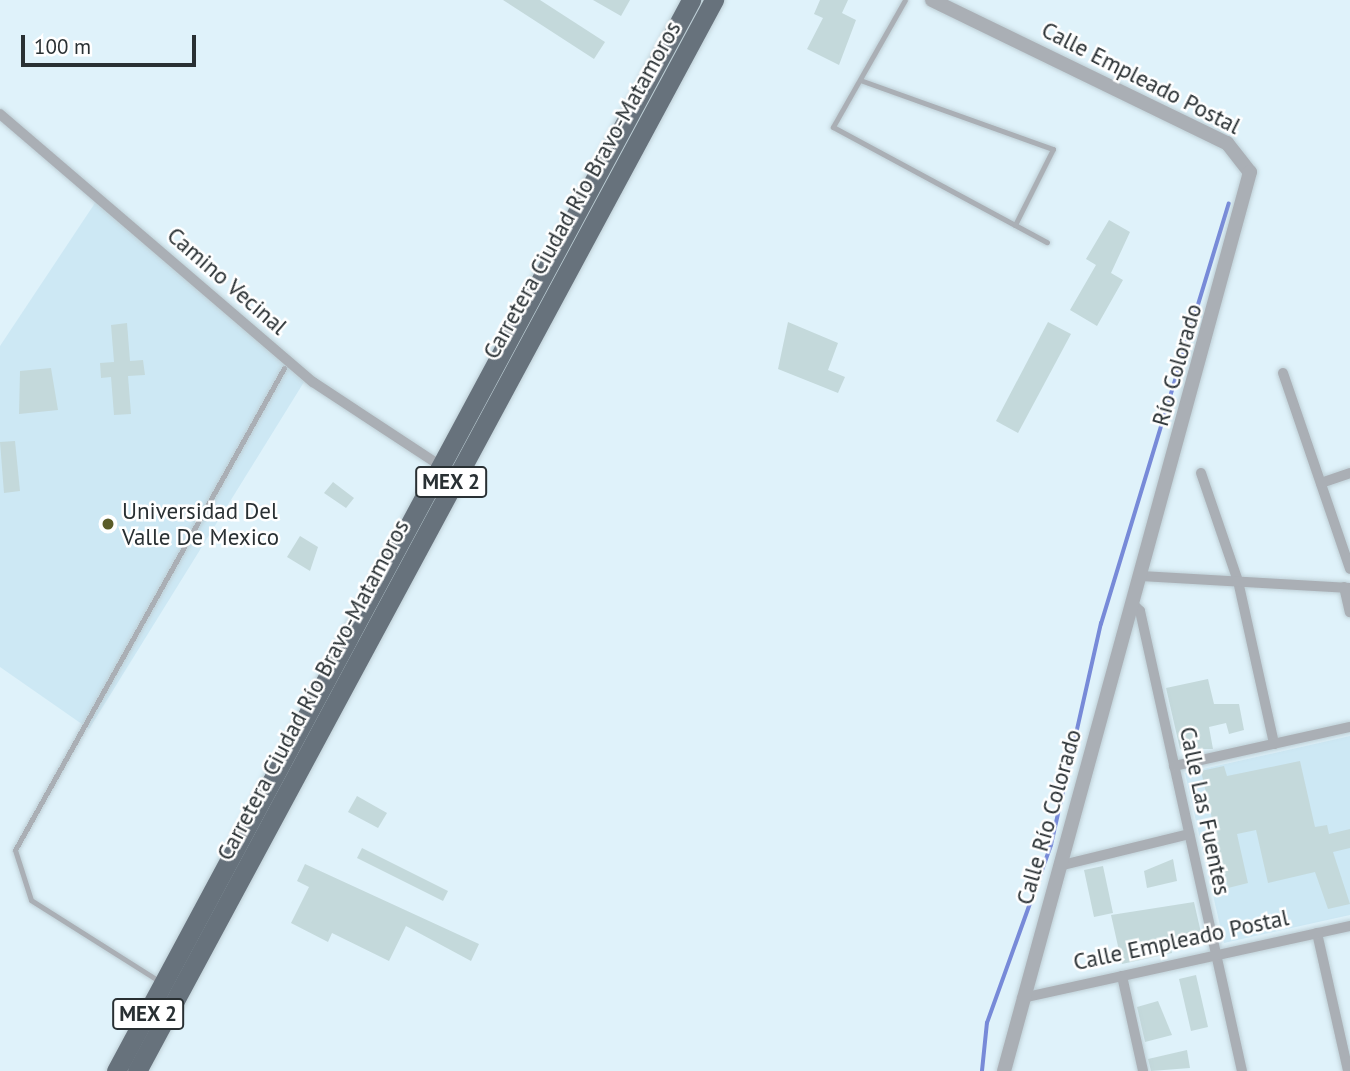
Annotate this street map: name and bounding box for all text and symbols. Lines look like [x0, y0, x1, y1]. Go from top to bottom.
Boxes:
street label: Carretera Ciudad Río Bravo-Matamoros [477, 16, 687, 364]
street label: Calle Empleado Postal [1037, 16, 1245, 140]
scale bar [24, 21, 200, 65]
text: 100 m [34, 33, 91, 60]
street label: Camino Vecinal [161, 221, 293, 341]
street label: Río Colorado [1146, 301, 1208, 429]
road number: MEX 2 [414, 464, 488, 500]
place label: Universidad Del Valle De Mexico [122, 497, 279, 551]
street label: Carretera Ciudad Río Bravo-Matamoros [211, 515, 415, 865]
marker: Universidad Del Valle De Mexico [100, 516, 116, 532]
street label: Calle Las Fuentes [1174, 724, 1236, 898]
street label: Calle Río Colorado [1011, 726, 1087, 908]
street label: Calle Empleado Postal [1071, 904, 1291, 976]
road number: MEX 2 [111, 996, 185, 1032]

